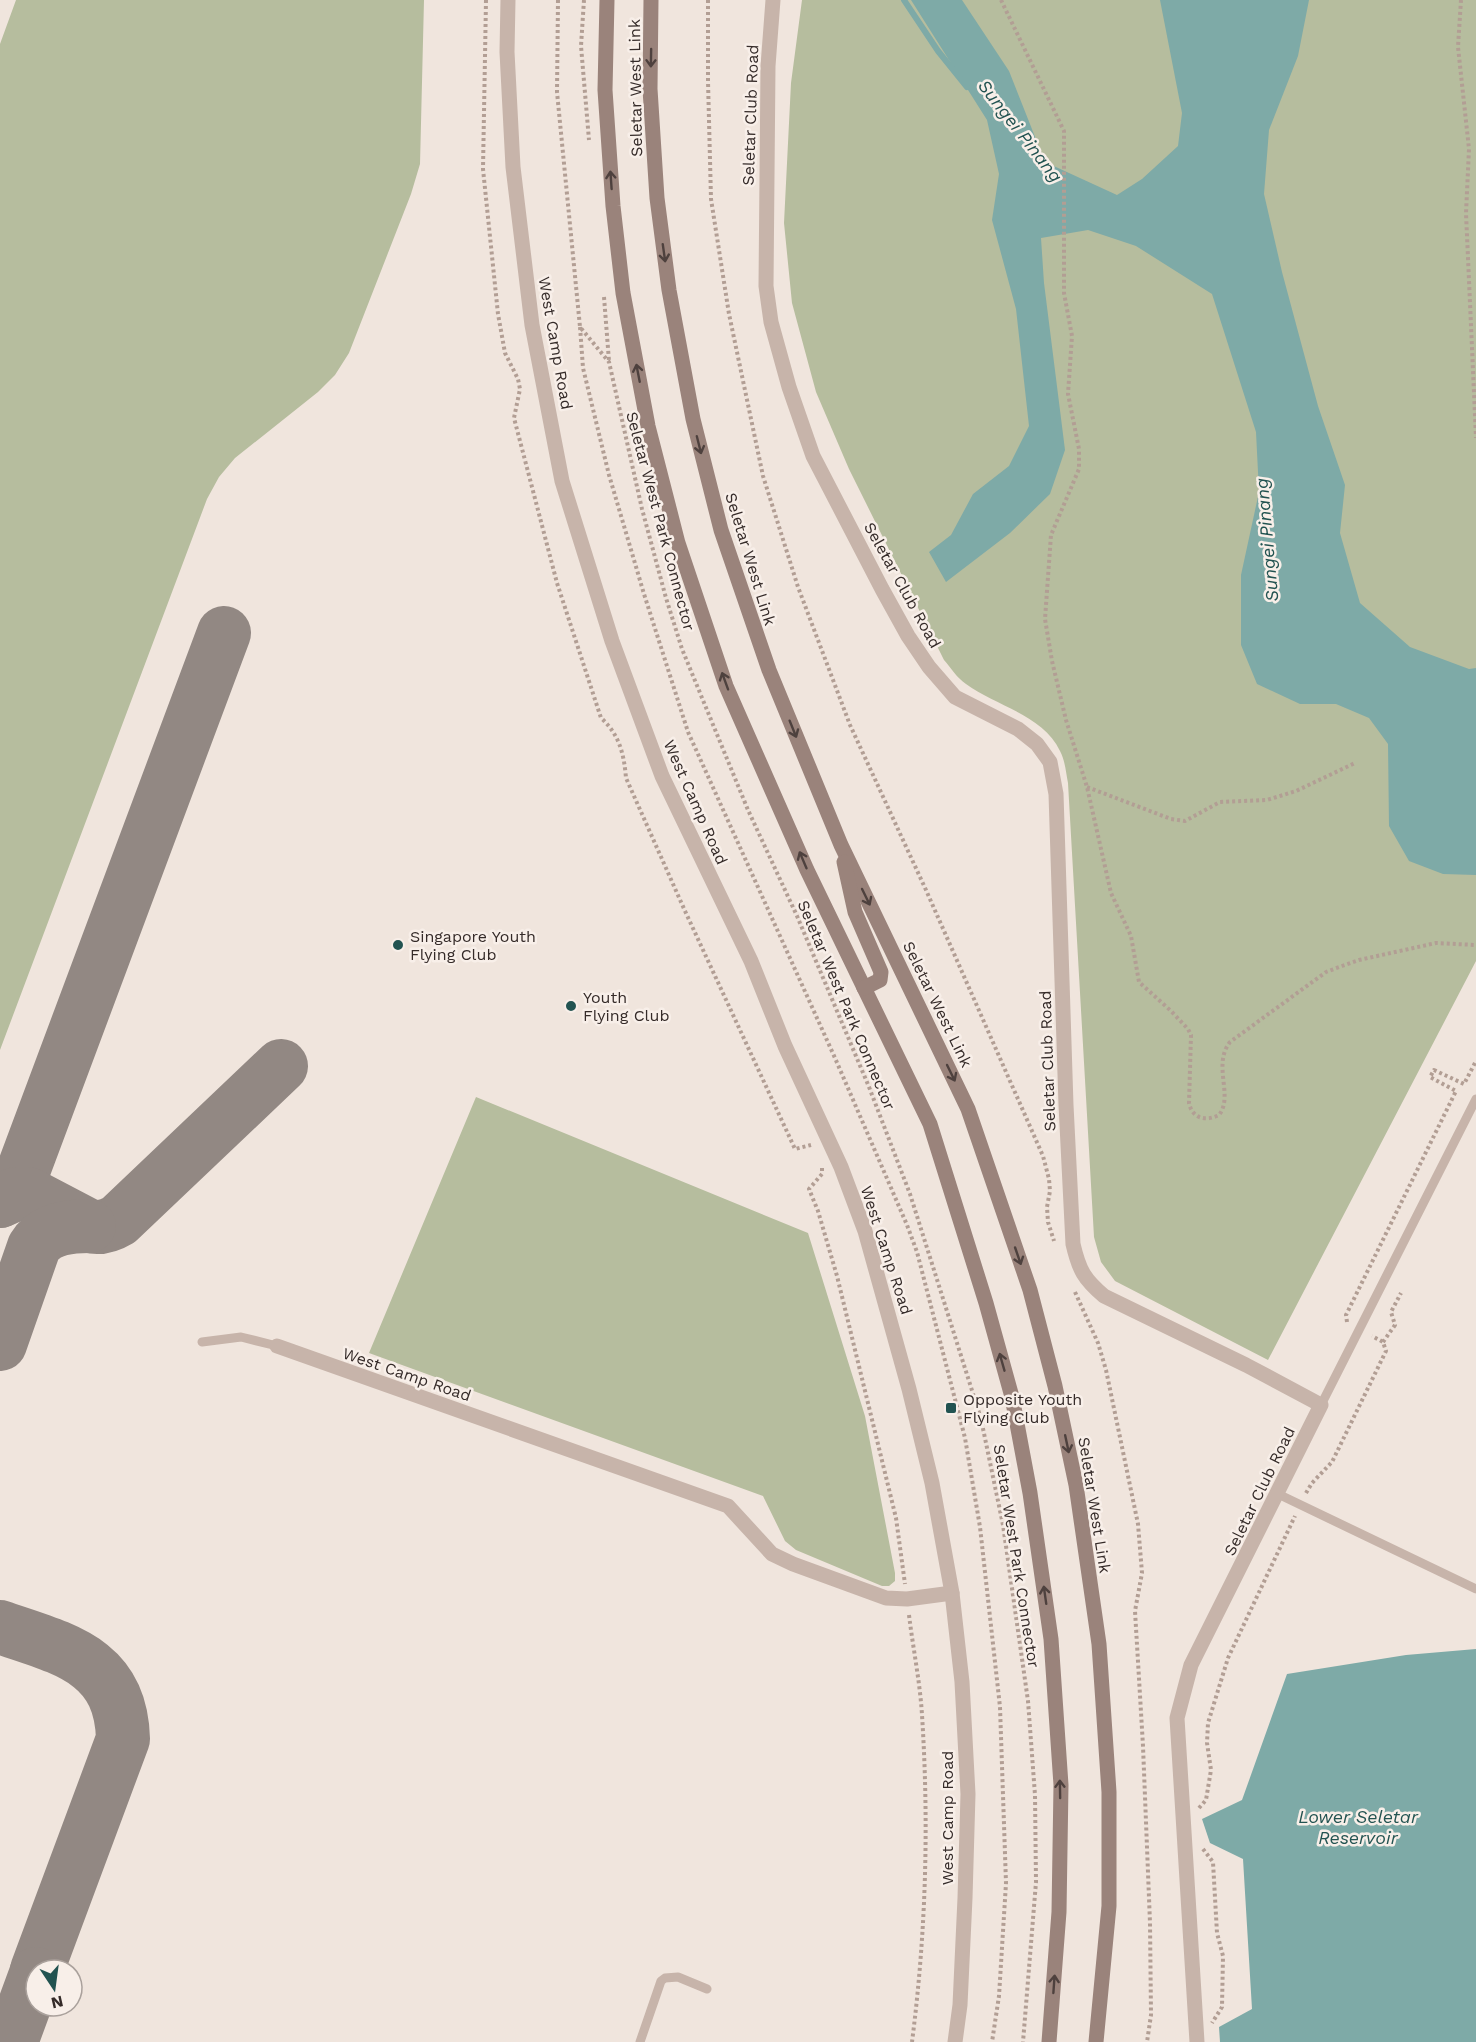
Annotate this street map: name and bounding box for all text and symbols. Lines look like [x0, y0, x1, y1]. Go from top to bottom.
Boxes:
street label: Seletar West Link [625, 19, 646, 157]
street label: Seletar Club Road [739, 44, 762, 186]
one-way arrow [645, 48, 656, 68]
water label: Sungei Pinang [974, 75, 1067, 186]
one-way arrow [605, 170, 616, 190]
one-way arrow [659, 242, 670, 262]
street label: West Camp Road [534, 275, 577, 411]
one-way arrow [632, 363, 643, 383]
street label: Seletar West Park Connector [622, 410, 699, 633]
one-way arrow [694, 435, 705, 454]
water label: Sungei Pinang [1251, 477, 1282, 603]
street label: Seletar West Link [721, 490, 780, 628]
street label: Seletar Club Road [860, 519, 945, 652]
one-way arrow [718, 672, 729, 691]
one-way arrow [788, 719, 799, 738]
street label: West Camp Road [660, 737, 732, 867]
one-way arrow [796, 851, 807, 869]
one-way arrow [861, 888, 873, 906]
street label: Seletar West Park Connector [794, 897, 900, 1113]
place label: Singapore Youth Flying Club [410, 927, 536, 964]
marker: Singapore Youth Flying Club [391, 938, 405, 952]
street label: Seletar West Link [899, 938, 976, 1070]
place label: Youth Flying Club [583, 988, 669, 1025]
street label: Seletar Club Road [1036, 990, 1059, 1132]
marker: Youth Flying Club [564, 999, 578, 1013]
one-way arrow [945, 1063, 957, 1081]
street label: West Camp Road [857, 1183, 916, 1317]
one-way arrow [1013, 1246, 1024, 1265]
street label: West Camp Road [340, 1344, 474, 1405]
one-way arrow [996, 1353, 1008, 1372]
place label: Opposite Youth Flying Club [963, 1390, 1082, 1427]
marker: Opposite Youth Flying Club [944, 1401, 958, 1415]
street label: Seletar Club Road [1220, 1424, 1299, 1559]
one-way arrow [1062, 1434, 1073, 1453]
street label: Seletar West Link [1074, 1436, 1115, 1575]
street label: Seletar West Park Connector [989, 1443, 1044, 1670]
one-way arrow [1039, 1585, 1050, 1605]
street label: West Camp Road [938, 1751, 957, 1885]
one-way arrow [1054, 1779, 1066, 1799]
water label: Lower Seletar Reservoir [1298, 1806, 1419, 1848]
north arrow [24, 1958, 84, 2018]
one-way arrow [1048, 1974, 1059, 1994]
text: N [49, 1992, 65, 2013]

